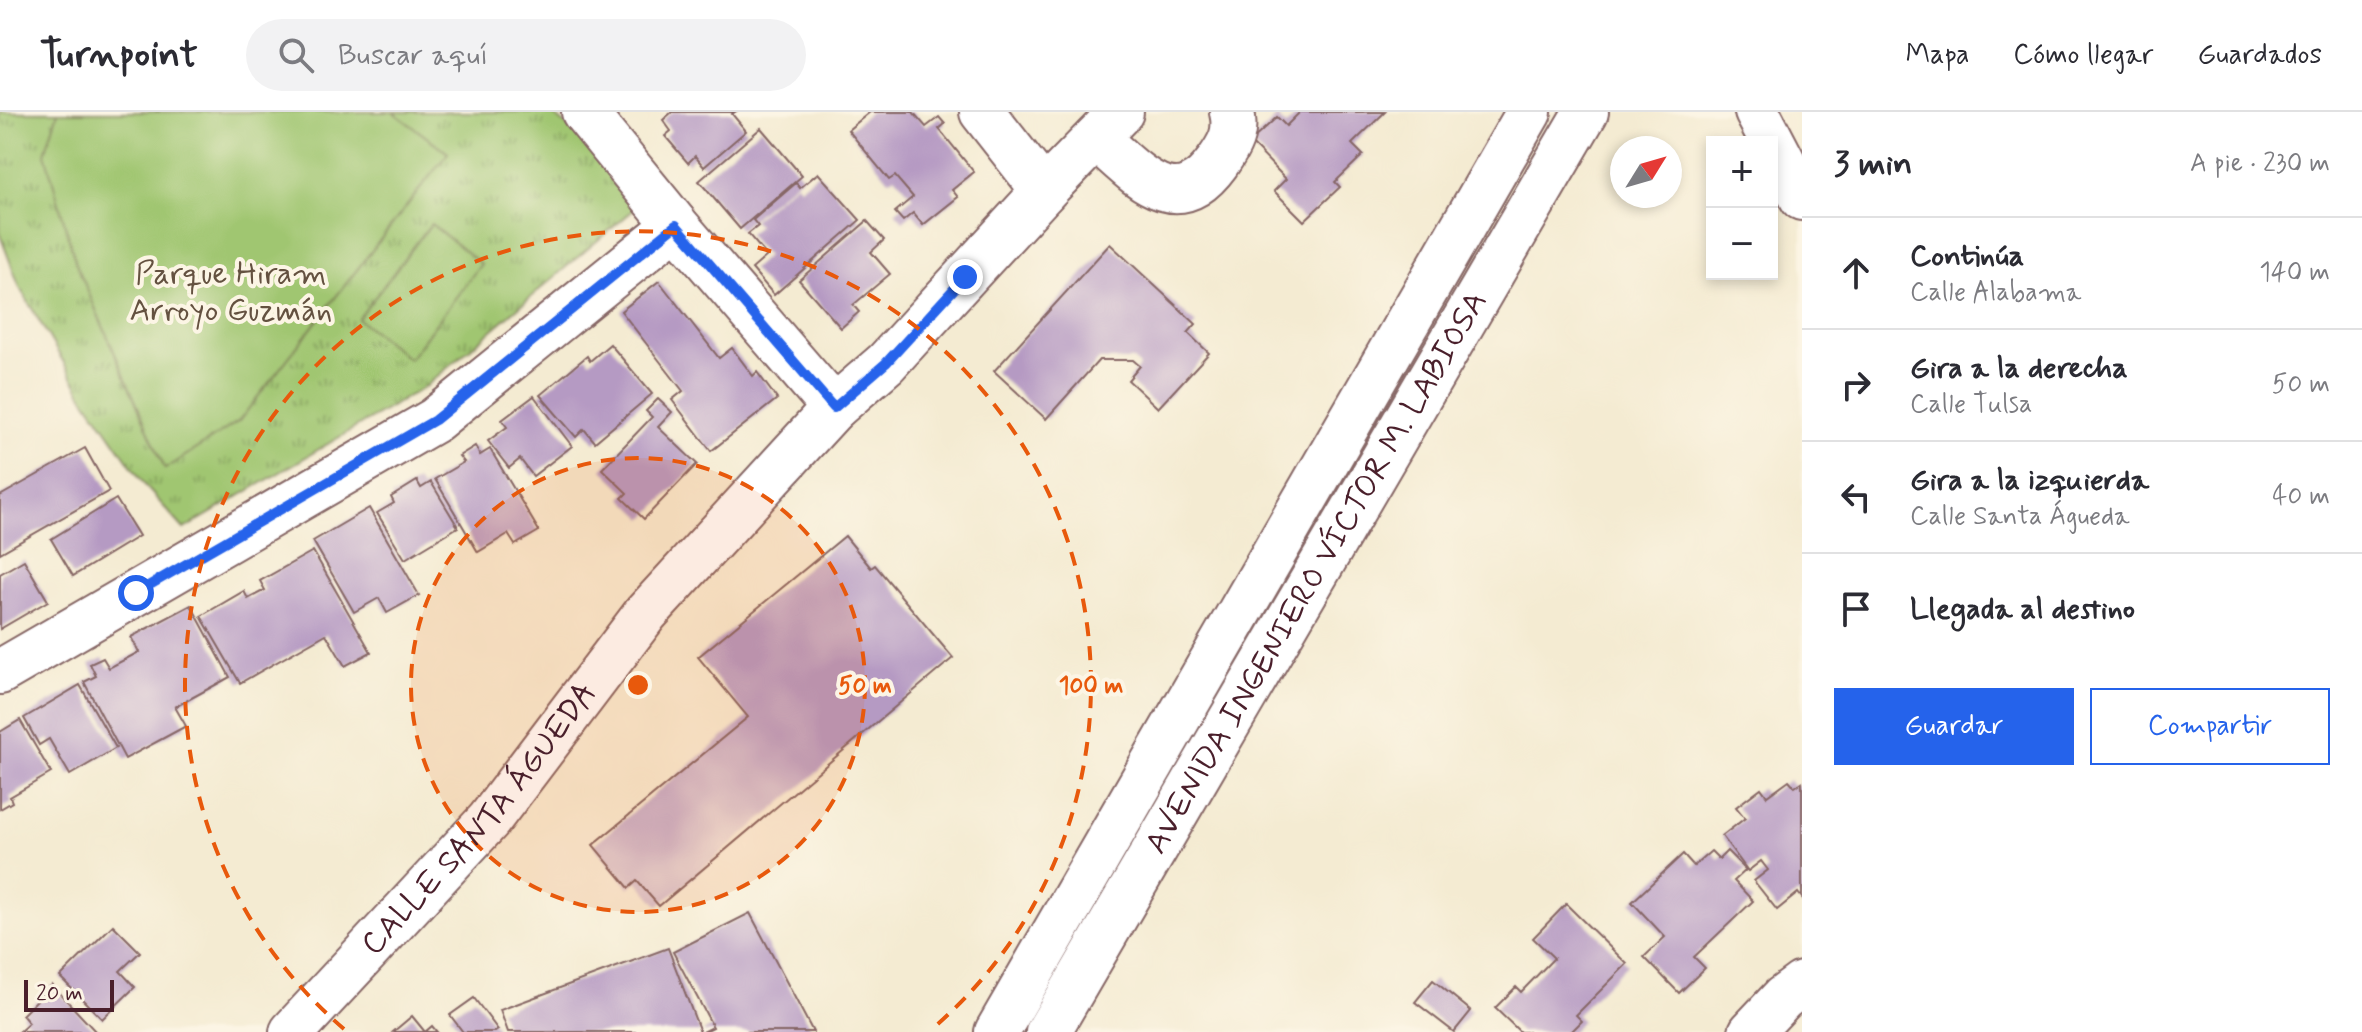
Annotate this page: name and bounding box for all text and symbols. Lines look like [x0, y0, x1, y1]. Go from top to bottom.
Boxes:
search box [246, 19, 806, 91]
text: Turnpoint [40, 31, 198, 80]
icon: search [274, 33, 318, 77]
text: Buscar aquí [338, 36, 488, 75]
text: Mapa [1906, 37, 1969, 74]
text: Cómo llegar [2013, 37, 2153, 74]
text: Guardados [2197, 37, 2322, 74]
north arrow [1610, 136, 1682, 208]
map controls [1706, 136, 1778, 280]
button: + [1706, 136, 1778, 208]
text: 3 min [1834, 142, 1912, 187]
text: A pie · 230 m [2190, 147, 2330, 181]
button: − [1706, 208, 1778, 280]
text: Continúa [1910, 237, 2024, 276]
icon: ahead [1834, 251, 1878, 295]
park label: Parque Hiram Arroyo Guzmán [130, 253, 332, 332]
text: 140 m [2259, 256, 2330, 290]
route end [947, 259, 983, 295]
text: Calle Alabama [1910, 276, 2081, 310]
street label: AVENIDA INGENIERO VÍCTOR M. LABIOSA [1136, 284, 1497, 862]
text: Gira a la derecha [1910, 349, 2128, 388]
icon: right [1834, 363, 1878, 407]
text: 50 m [2272, 368, 2330, 402]
text: Calle Tulsa [1910, 388, 2032, 422]
text: Gira a la izquierda [1910, 461, 2149, 500]
icon: left [1834, 475, 1878, 519]
text: 40 m [2272, 480, 2330, 514]
text: Calle Santa Águeda [1910, 500, 2130, 534]
route start [118, 575, 154, 611]
icon: arrive [1834, 587, 1878, 631]
text: Llegada al destino [1910, 590, 2135, 629]
centre of rings [624, 671, 652, 699]
text: 50 m [838, 671, 892, 702]
text: 100 m [1059, 671, 1123, 702]
street label: CALLE SANTA ÁGUEDA [352, 674, 607, 965]
button: Guardar [1834, 688, 2074, 765]
button: Compartir [2090, 688, 2330, 765]
scale bar [24, 976, 114, 1012]
text: 20 m [36, 980, 83, 1008]

